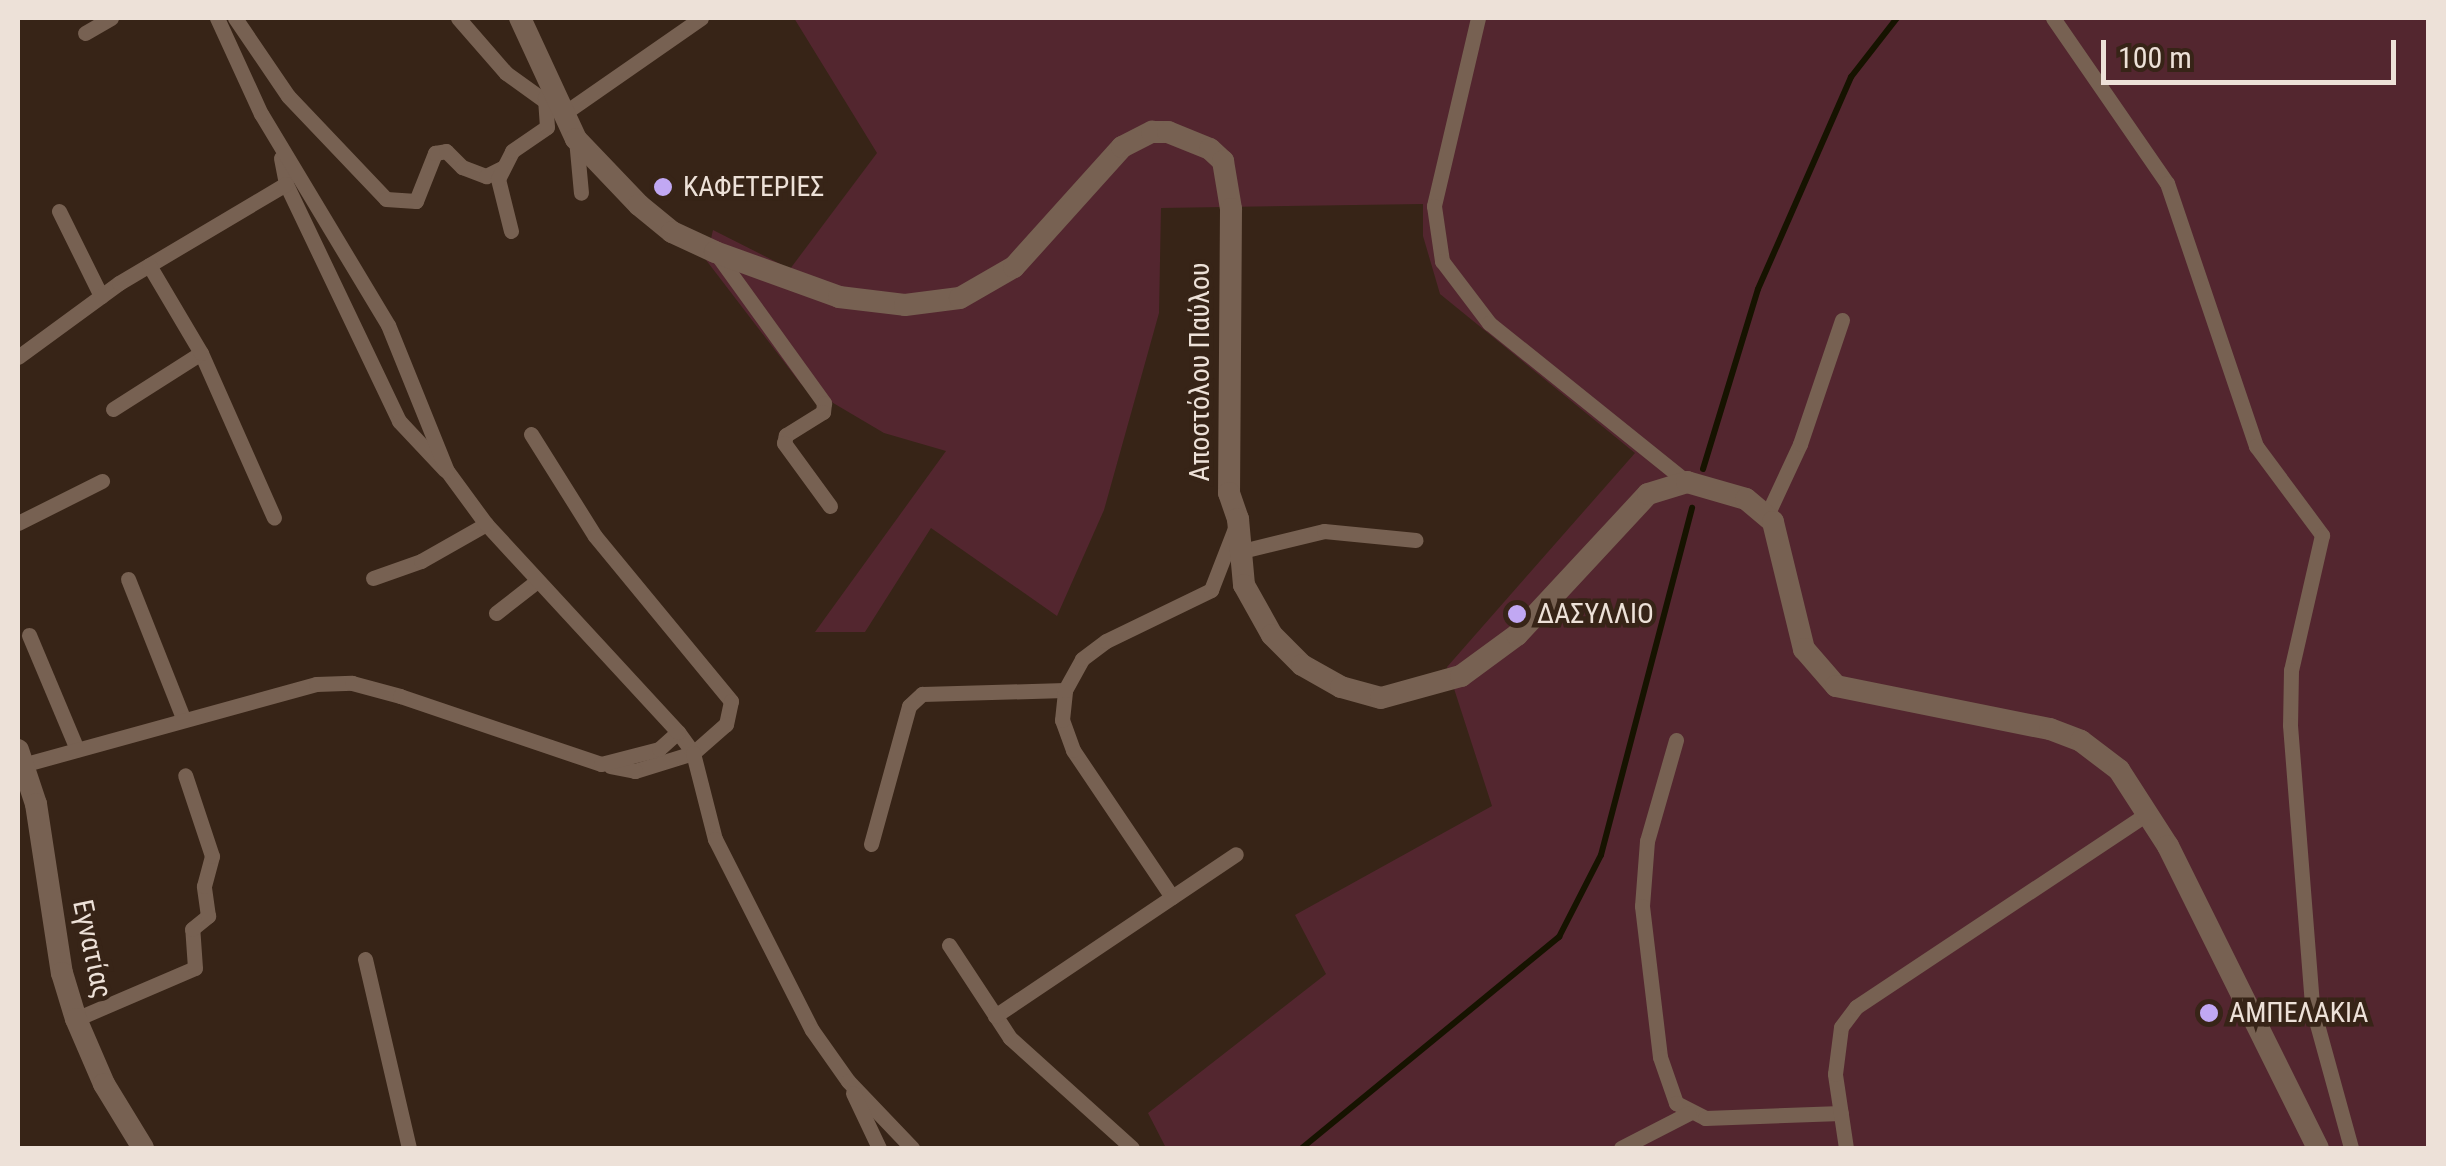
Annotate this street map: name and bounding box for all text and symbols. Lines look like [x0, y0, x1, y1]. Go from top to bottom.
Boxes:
scale bar [2106, 20, 2401, 82]
text: 100 m [2118, 40, 2192, 75]
place label: ΚΑΦΕΤΕΡΙΕΣ [683, 170, 824, 204]
marker: ΚΑΦΕΤΕΡΙΕΣ [652, 176, 674, 198]
street label: Αποστόλου Παύλου [1183, 263, 1217, 481]
place label: ΔΑΣΥΛΛΙΟ [1537, 597, 1654, 631]
marker: ΔΑΣΥΛΛΙΟ [1506, 603, 1528, 625]
street label: Εγνατίας [65, 897, 119, 1001]
place label: ΑΜΠΕΛΑΚΙΑ [2229, 996, 2368, 1030]
marker: ΑΜΠΕΛΑΚΙΑ [2198, 1002, 2220, 1024]

